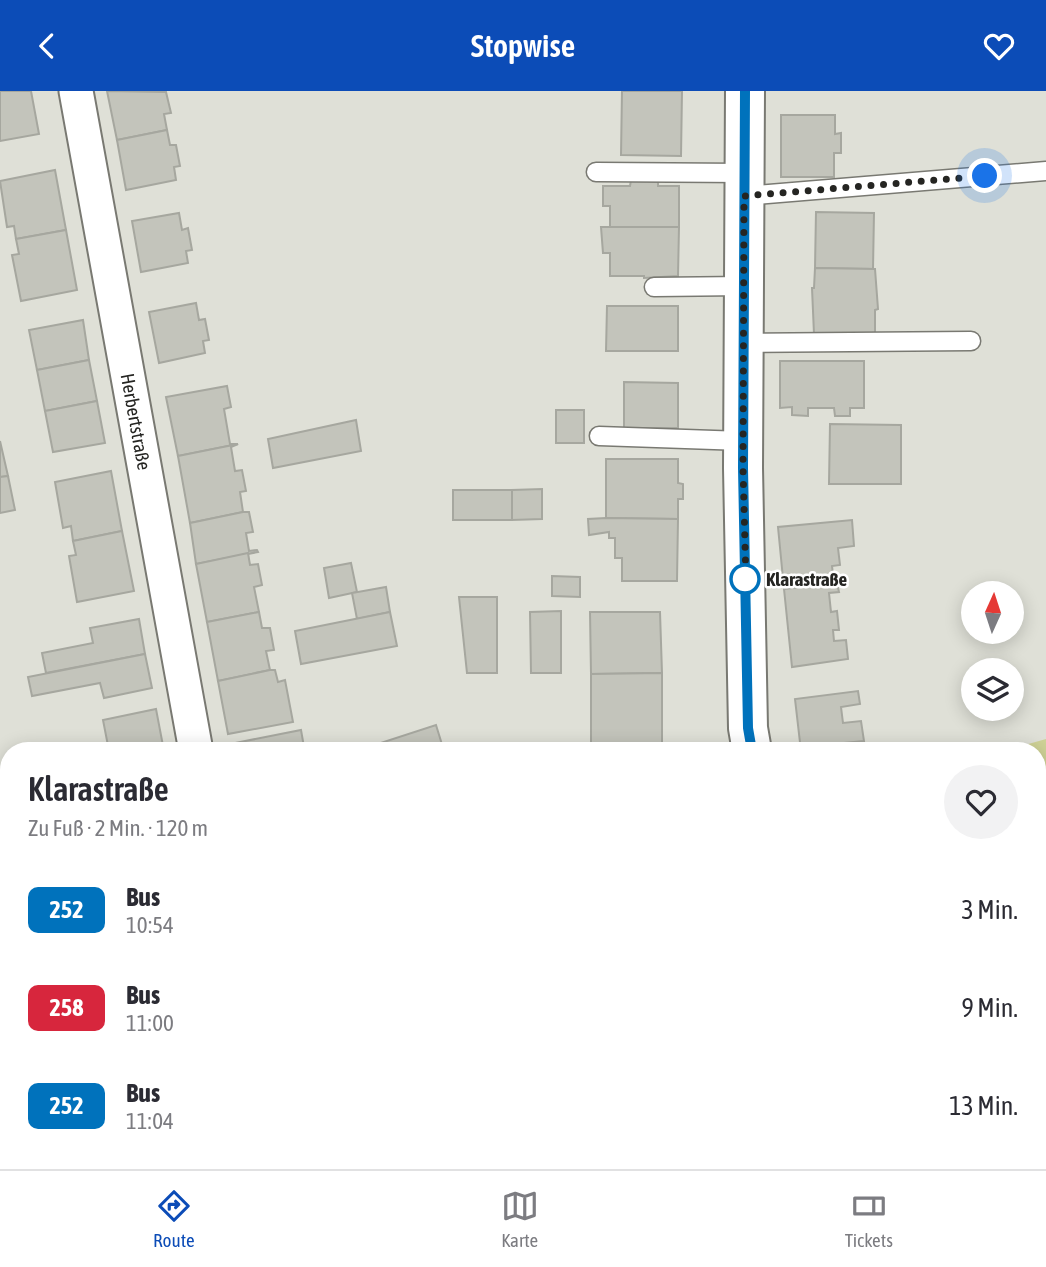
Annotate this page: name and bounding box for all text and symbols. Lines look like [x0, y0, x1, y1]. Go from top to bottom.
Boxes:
icon: back [28, 27, 66, 65]
text: Stopwise [471, 27, 575, 64]
icon: heart [980, 27, 1018, 65]
your location [967, 158, 1002, 193]
street label: Herbertstraße [117, 372, 156, 472]
marker: Klarastraße [730, 564, 760, 594]
place label: Klarastraße [766, 568, 847, 590]
north arrow [961, 581, 1024, 644]
map controls [961, 581, 1024, 721]
button: layers [961, 658, 1024, 721]
button: heart [944, 765, 1018, 839]
text: Klarastraße [28, 770, 169, 808]
text: Zu Fuß · 2 Min. · 120 m [28, 815, 208, 841]
text: Bus [126, 882, 160, 912]
text: 3 Min. [962, 895, 1018, 925]
text: 252 [50, 896, 83, 923]
text: 10:54 [126, 912, 174, 938]
text: Bus [126, 980, 160, 1010]
text: 9 Min. [962, 993, 1018, 1023]
text: 258 [50, 994, 83, 1021]
text: 11:00 [126, 1010, 174, 1036]
text: Bus [126, 1078, 160, 1108]
text: 13 Min. [949, 1091, 1018, 1121]
text: 252 [50, 1092, 83, 1119]
text: 11:04 [126, 1108, 174, 1134]
tab: Route [153, 1187, 195, 1251]
tab: Karte [501, 1187, 539, 1251]
tab: Tickets [845, 1187, 893, 1251]

